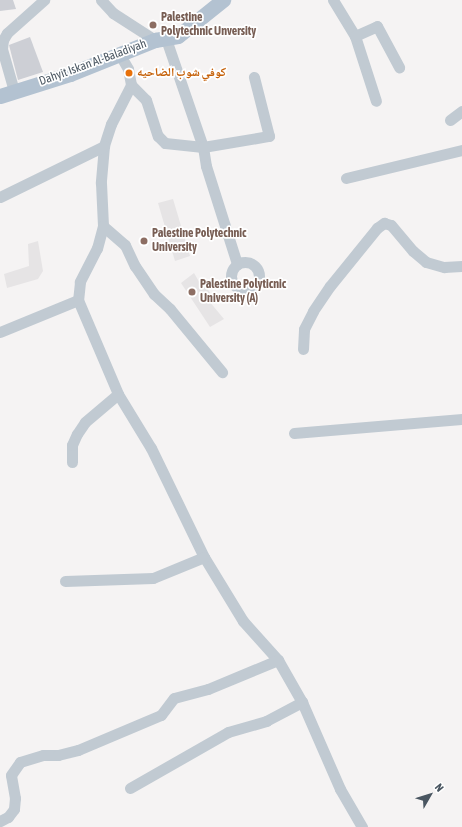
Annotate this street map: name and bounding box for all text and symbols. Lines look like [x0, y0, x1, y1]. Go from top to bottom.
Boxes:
place label: Palestine Polytechnic Unversity [161, 11, 256, 39]
marker: Palestine Polytechnic Unversity [148, 20, 158, 30]
street label: Dahyit Iskan Al-Baladiyah [37, 37, 149, 89]
place label: كوفي شوب الضاحيه [137, 66, 226, 80]
marker: كوفي شوب الضاحيه [124, 68, 134, 78]
place label: Palestine Polytechnic University [152, 227, 246, 255]
marker: Palestine Polytechnic University [139, 236, 149, 246]
place label: Palestine Polyticnic University (A) [200, 278, 286, 306]
marker: Palestine Polyticnic University (A) [187, 287, 197, 297]
north arrow [410, 775, 450, 815]
text: N [433, 781, 446, 794]

